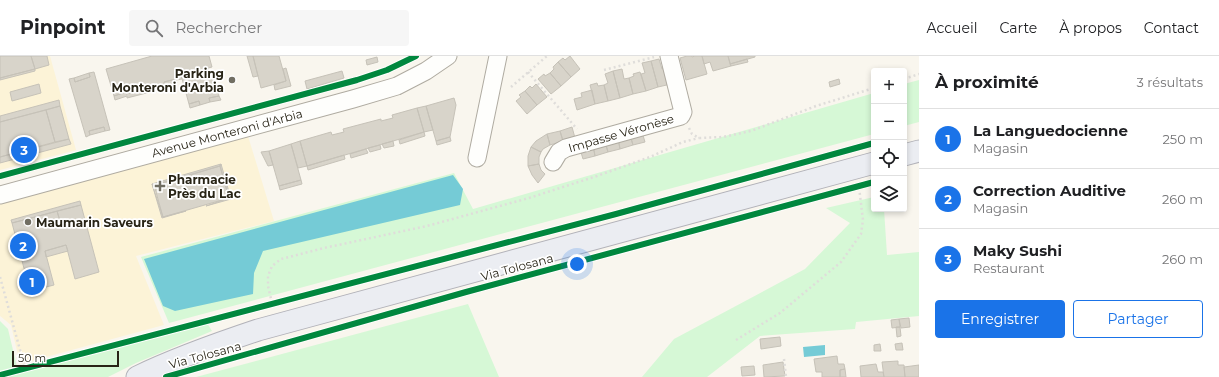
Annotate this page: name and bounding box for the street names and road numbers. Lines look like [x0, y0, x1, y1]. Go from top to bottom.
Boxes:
street label: Avenue Monteroni d'Arbia [150, 106, 304, 160]
street label: Impasse Véronèse [566, 111, 676, 155]
street label: Via Tolosana [479, 250, 555, 284]
street label: Via Tolosana [167, 338, 243, 372]

